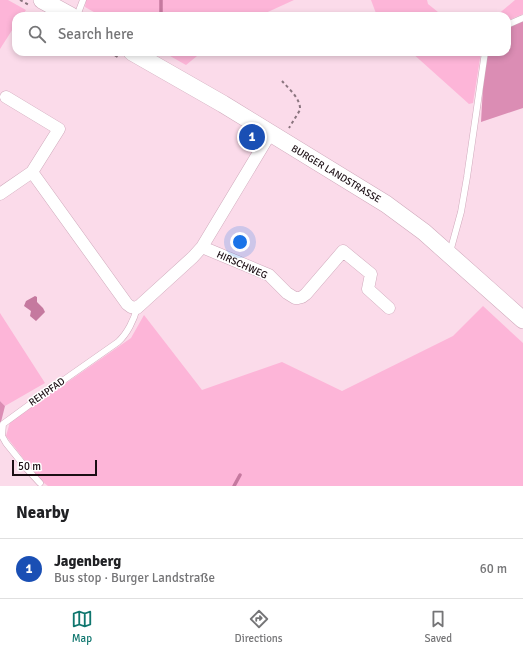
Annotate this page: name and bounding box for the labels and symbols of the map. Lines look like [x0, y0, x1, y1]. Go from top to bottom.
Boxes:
pin: 1 [239, 122, 265, 152]
street label: BURGER LANDSTRASSE [289, 142, 383, 206]
your location [230, 232, 250, 252]
street label: HIRSCHWEG [215, 248, 269, 282]
street label: REHPFAD [27, 375, 67, 409]
scale bar [12, 458, 97, 477]

